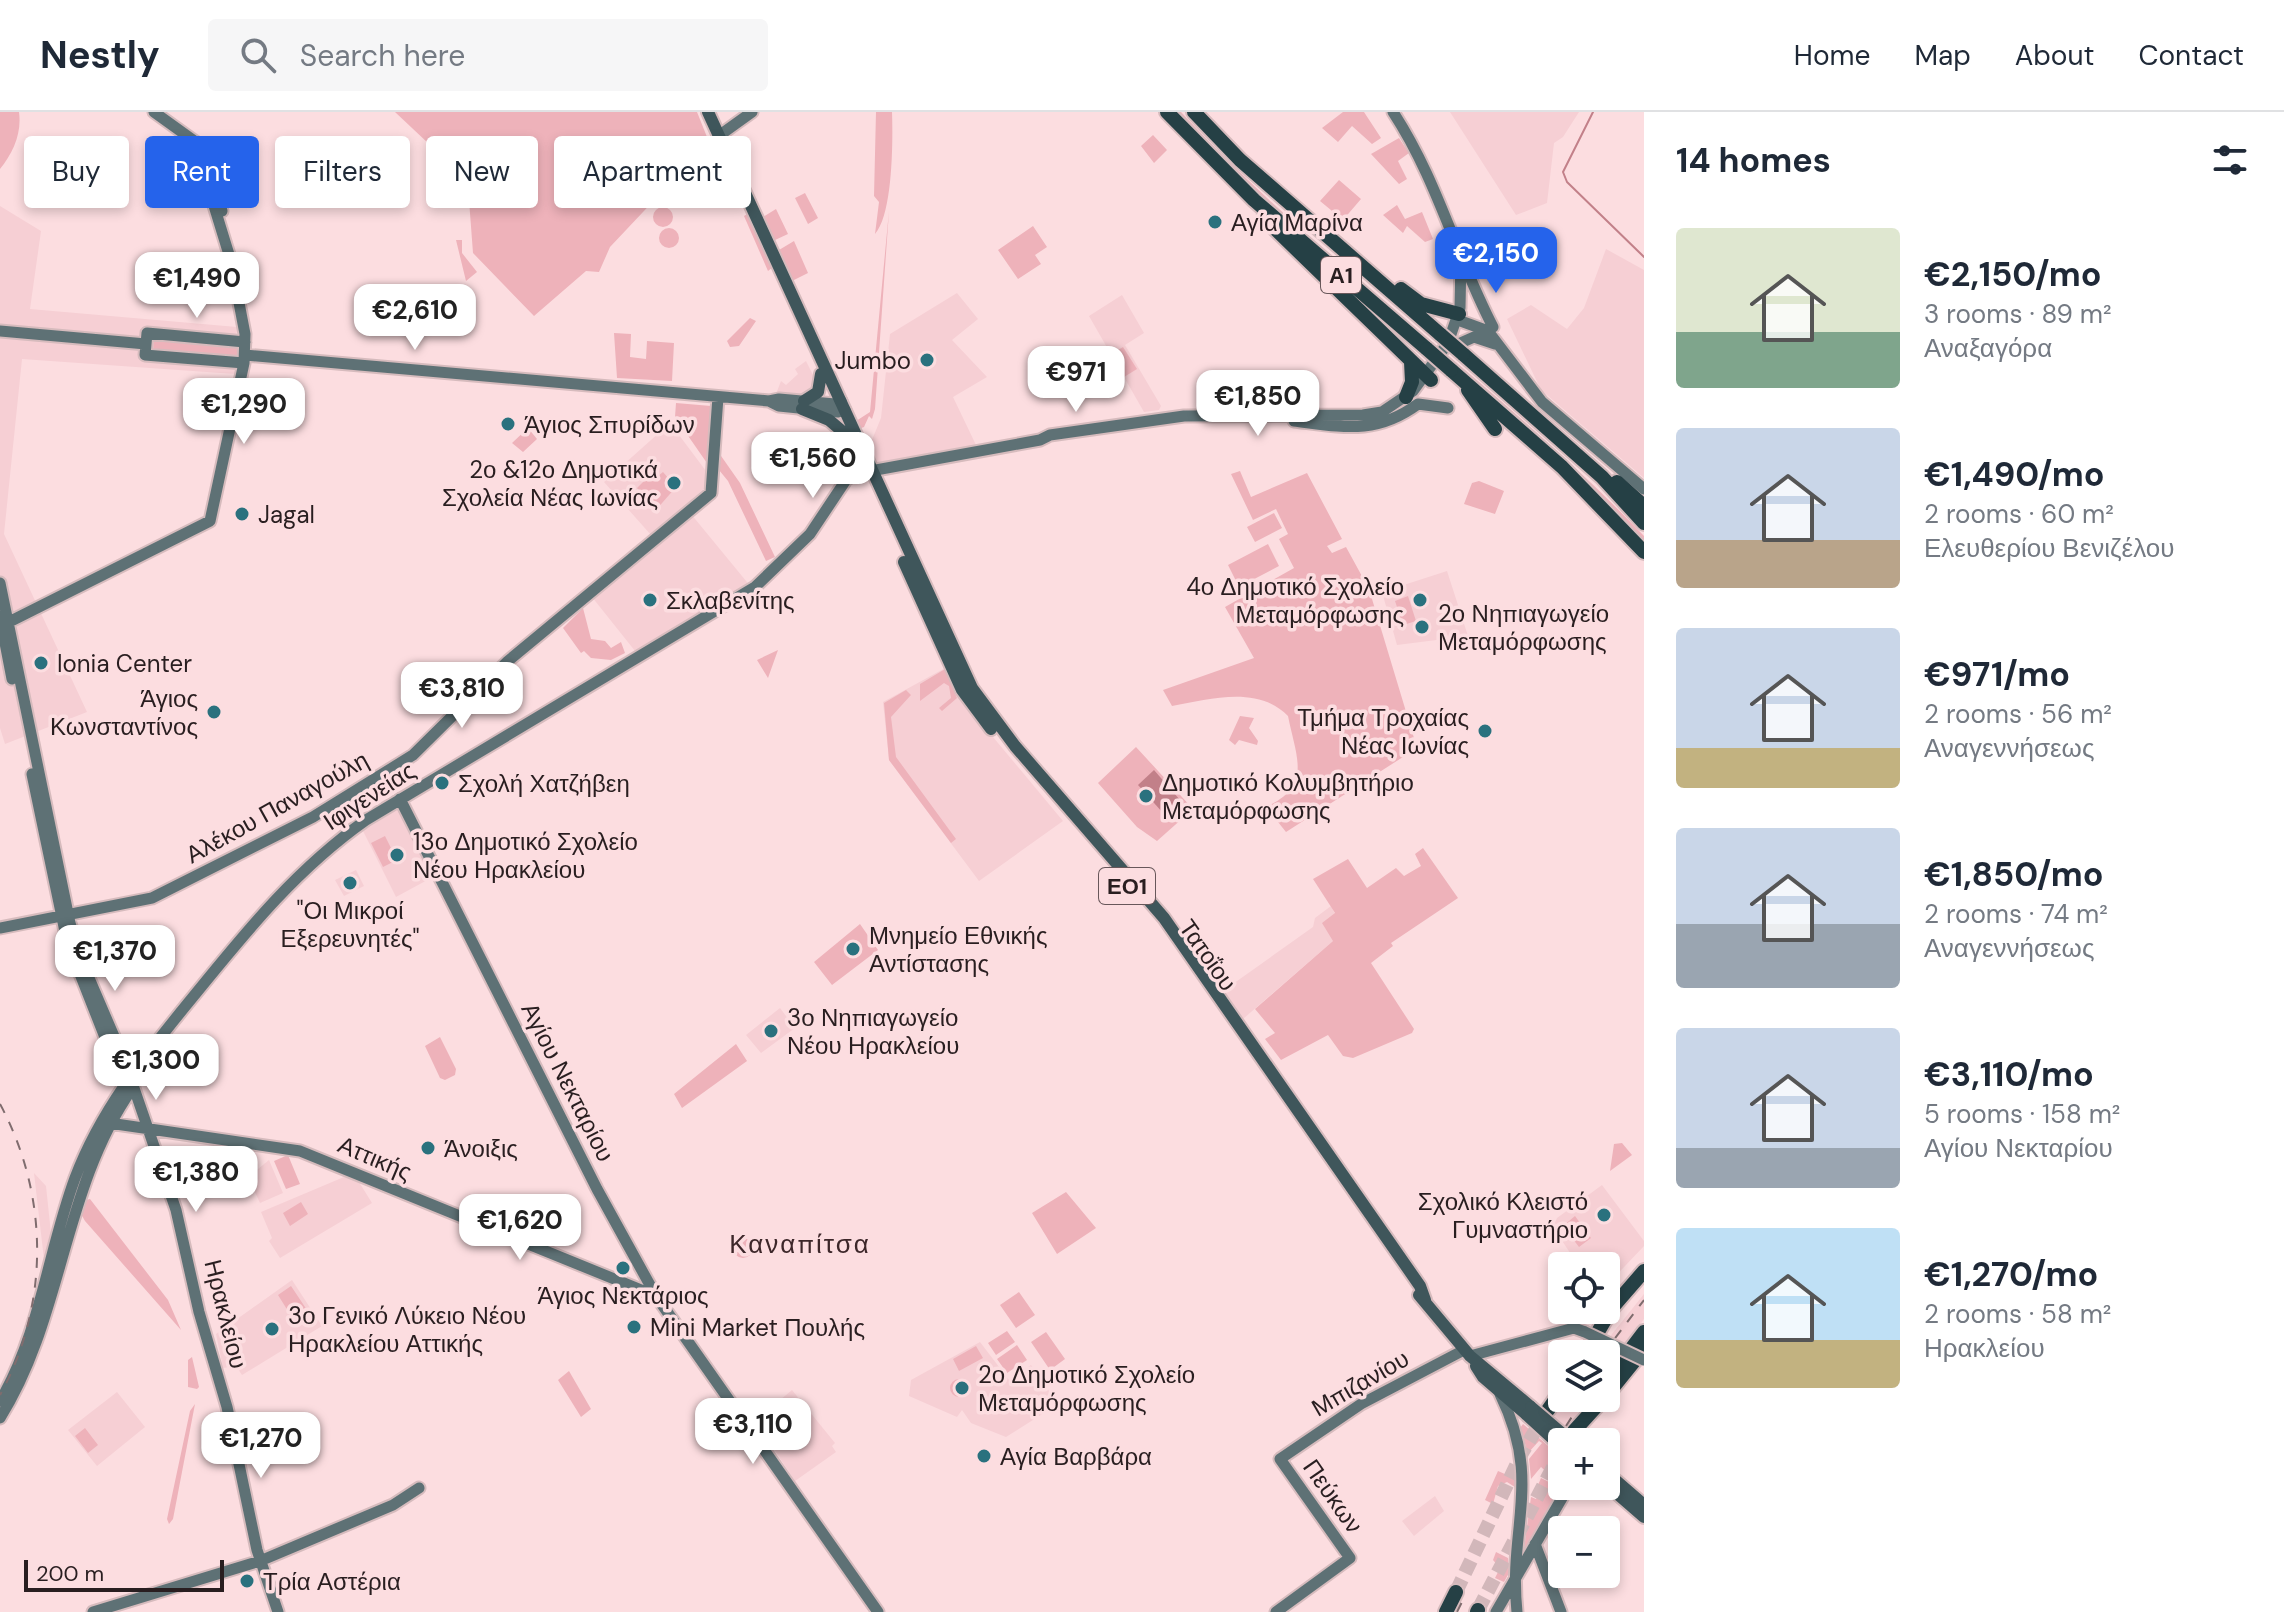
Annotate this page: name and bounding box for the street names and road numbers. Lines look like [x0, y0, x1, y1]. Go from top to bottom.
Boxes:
road number: Α1 [1321, 257, 1361, 293]
street label: Αλέκου Παναγούλη [180, 744, 374, 870]
street label: Ιφιγενείας [317, 755, 421, 837]
road number: ΕΟ1 [1099, 868, 1155, 904]
street label: Τατοΐου [1172, 913, 1244, 997]
street label: Αγίου Νεκταρίου [515, 997, 621, 1167]
street label: Αττικής [333, 1129, 417, 1187]
street label: Ηρακλείου [197, 1256, 255, 1372]
street label: Μπιζανίου [1306, 1343, 1414, 1423]
street label: Πεύκων [1296, 1453, 1370, 1539]

